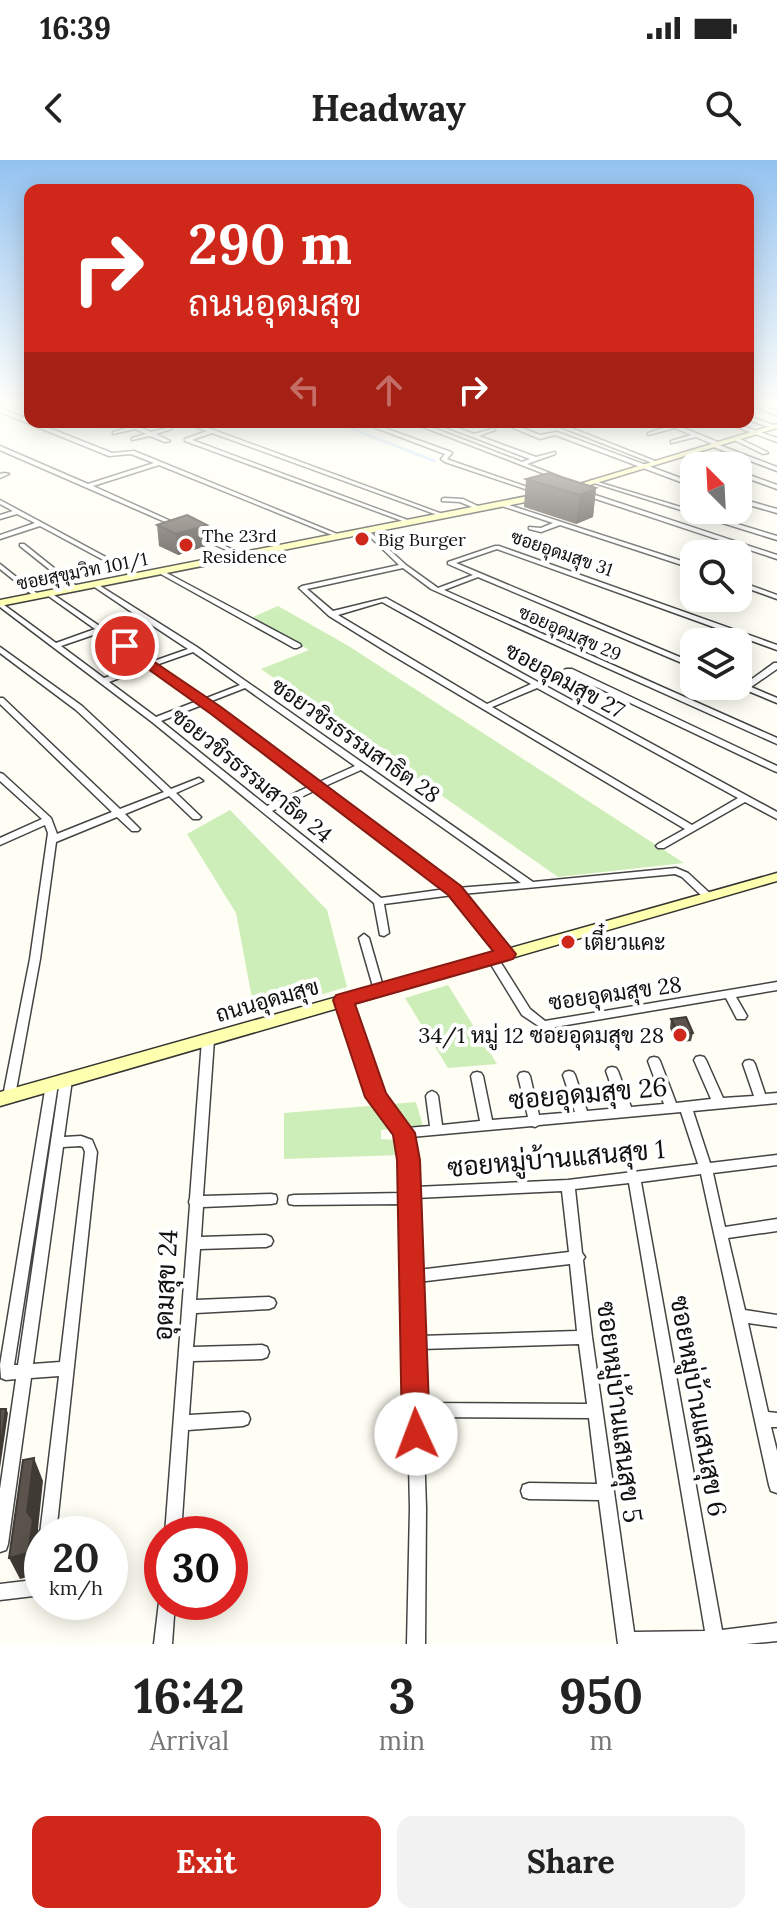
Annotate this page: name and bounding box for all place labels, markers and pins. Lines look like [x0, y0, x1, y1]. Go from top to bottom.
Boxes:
place label: The 23rd Residence [202, 524, 287, 568]
place label: Big Burger [378, 528, 466, 551]
marker: Big Burger [353, 530, 371, 548]
marker: The 23rd Residence [177, 536, 195, 554]
pin [91, 612, 159, 680]
place label: เตี๋ยวแคะ [584, 923, 666, 956]
marker: เตี๋ยวแคะ [559, 933, 577, 951]
place label: 34/1 หมู่ 12 ซอยอุดมสุข 28 [418, 1021, 664, 1051]
marker: 34/1 หมู่ 12 ซอยอุดมสุข 28 [671, 1026, 689, 1044]

